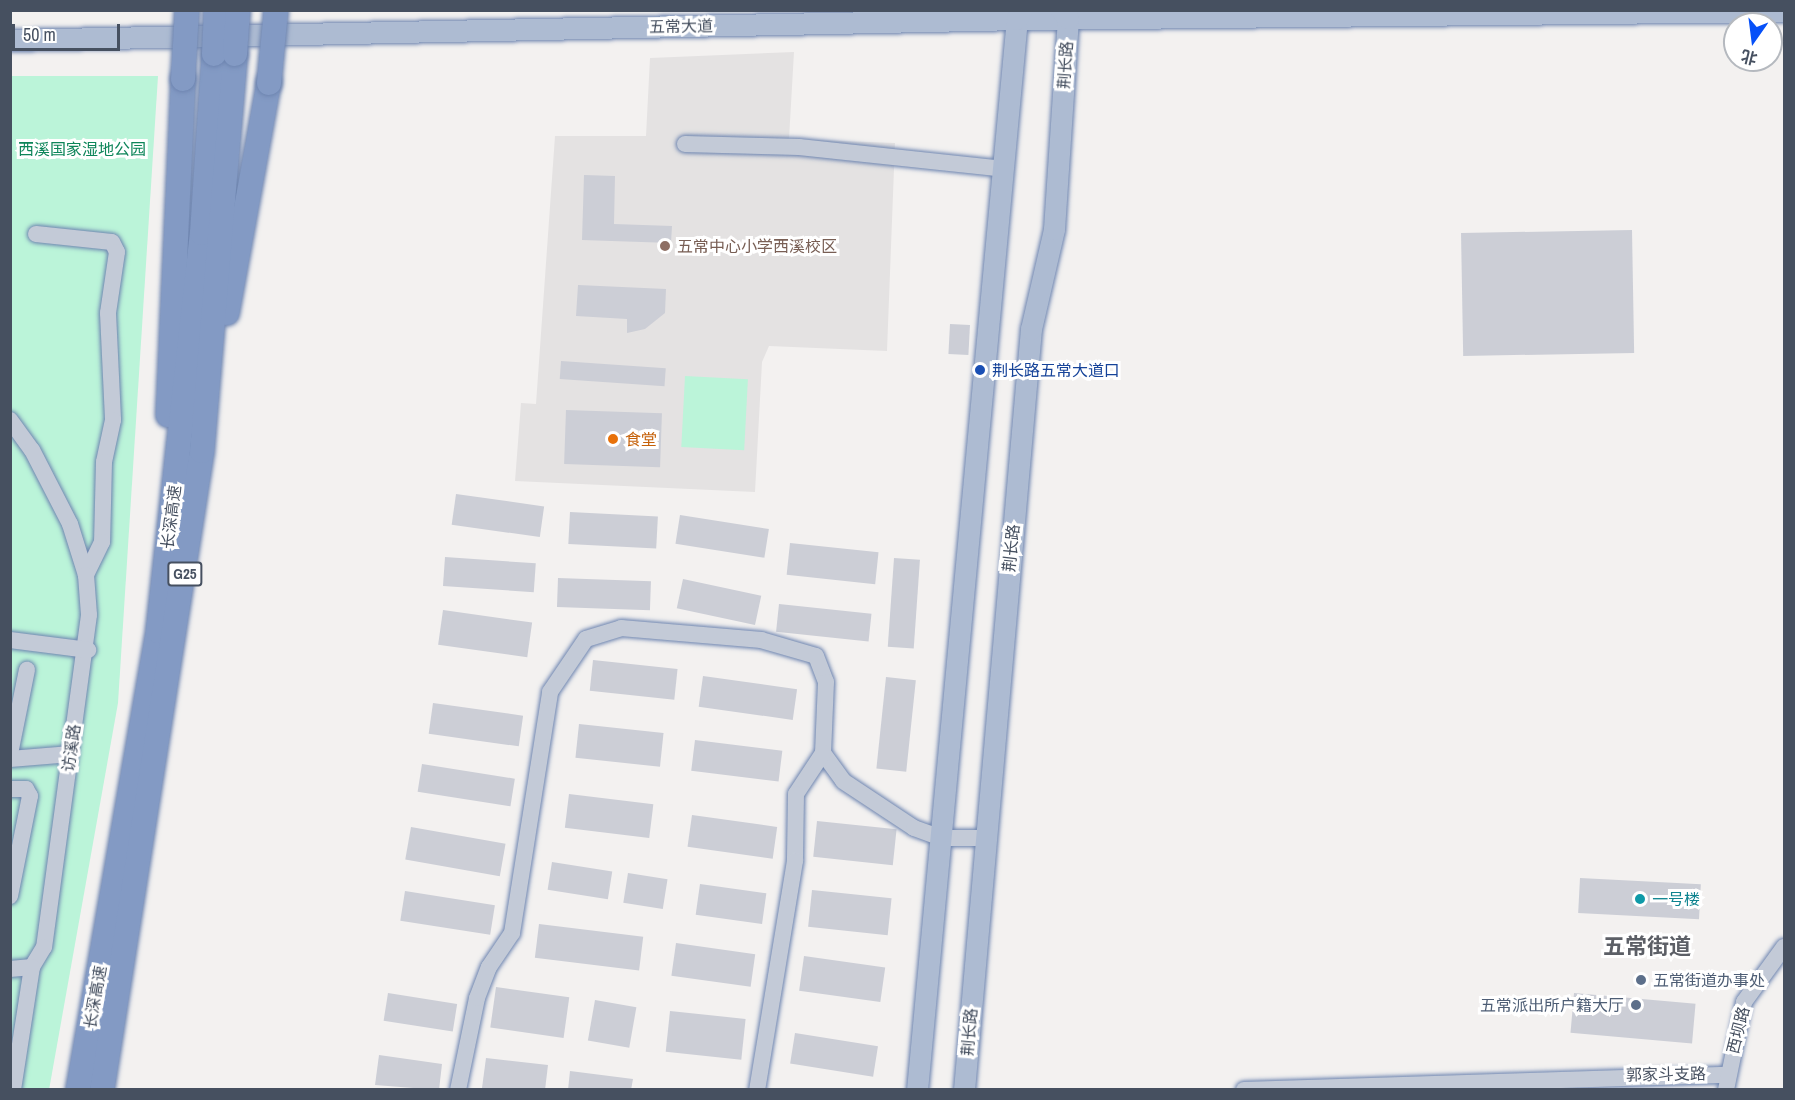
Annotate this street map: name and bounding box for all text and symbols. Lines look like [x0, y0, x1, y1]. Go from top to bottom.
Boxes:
scale bar [15, 12, 123, 50]
north arrow [1723, 12, 1783, 72]
street label: 五常大道 [649, 16, 713, 36]
text: 50 m [23, 22, 56, 47]
street label: 荆长路 [1054, 40, 1076, 90]
text: 北 [1739, 45, 1760, 70]
park label: 西溪国家湿地公园 [18, 139, 146, 159]
place label: 五常中心小学西溪校区 [677, 236, 837, 256]
marker: 五常中心小学西溪校区 [658, 239, 672, 253]
place label: 荆长路五常大道口 [992, 360, 1120, 380]
marker: 荆长路五常大道口 [973, 363, 987, 377]
place label: 食堂 [625, 429, 657, 449]
marker: 食堂 [606, 432, 620, 446]
street label: 长深高速 [158, 484, 184, 550]
street label: 荆长路 [999, 523, 1023, 573]
road number: G25 [167, 562, 203, 586]
street label: 访溪路 [58, 723, 84, 773]
place label: 一号楼 [1652, 889, 1700, 909]
marker: 一号楼 [1633, 892, 1647, 906]
district label: 五常街道 [1603, 934, 1691, 960]
street label: 长深高速 [80, 964, 110, 1030]
place label: 五常街道办事处 [1653, 970, 1765, 990]
marker: 五常街道办事处 [1634, 973, 1648, 987]
place label: 五常派出所户籍大厅 [1480, 995, 1624, 1015]
marker: 五常派出所户籍大厅 [1629, 998, 1643, 1012]
street label: 西坝路 [1723, 1004, 1753, 1056]
street label: 荆长路 [957, 1007, 981, 1057]
street label: 郭家斗支路 [1626, 1064, 1706, 1084]

